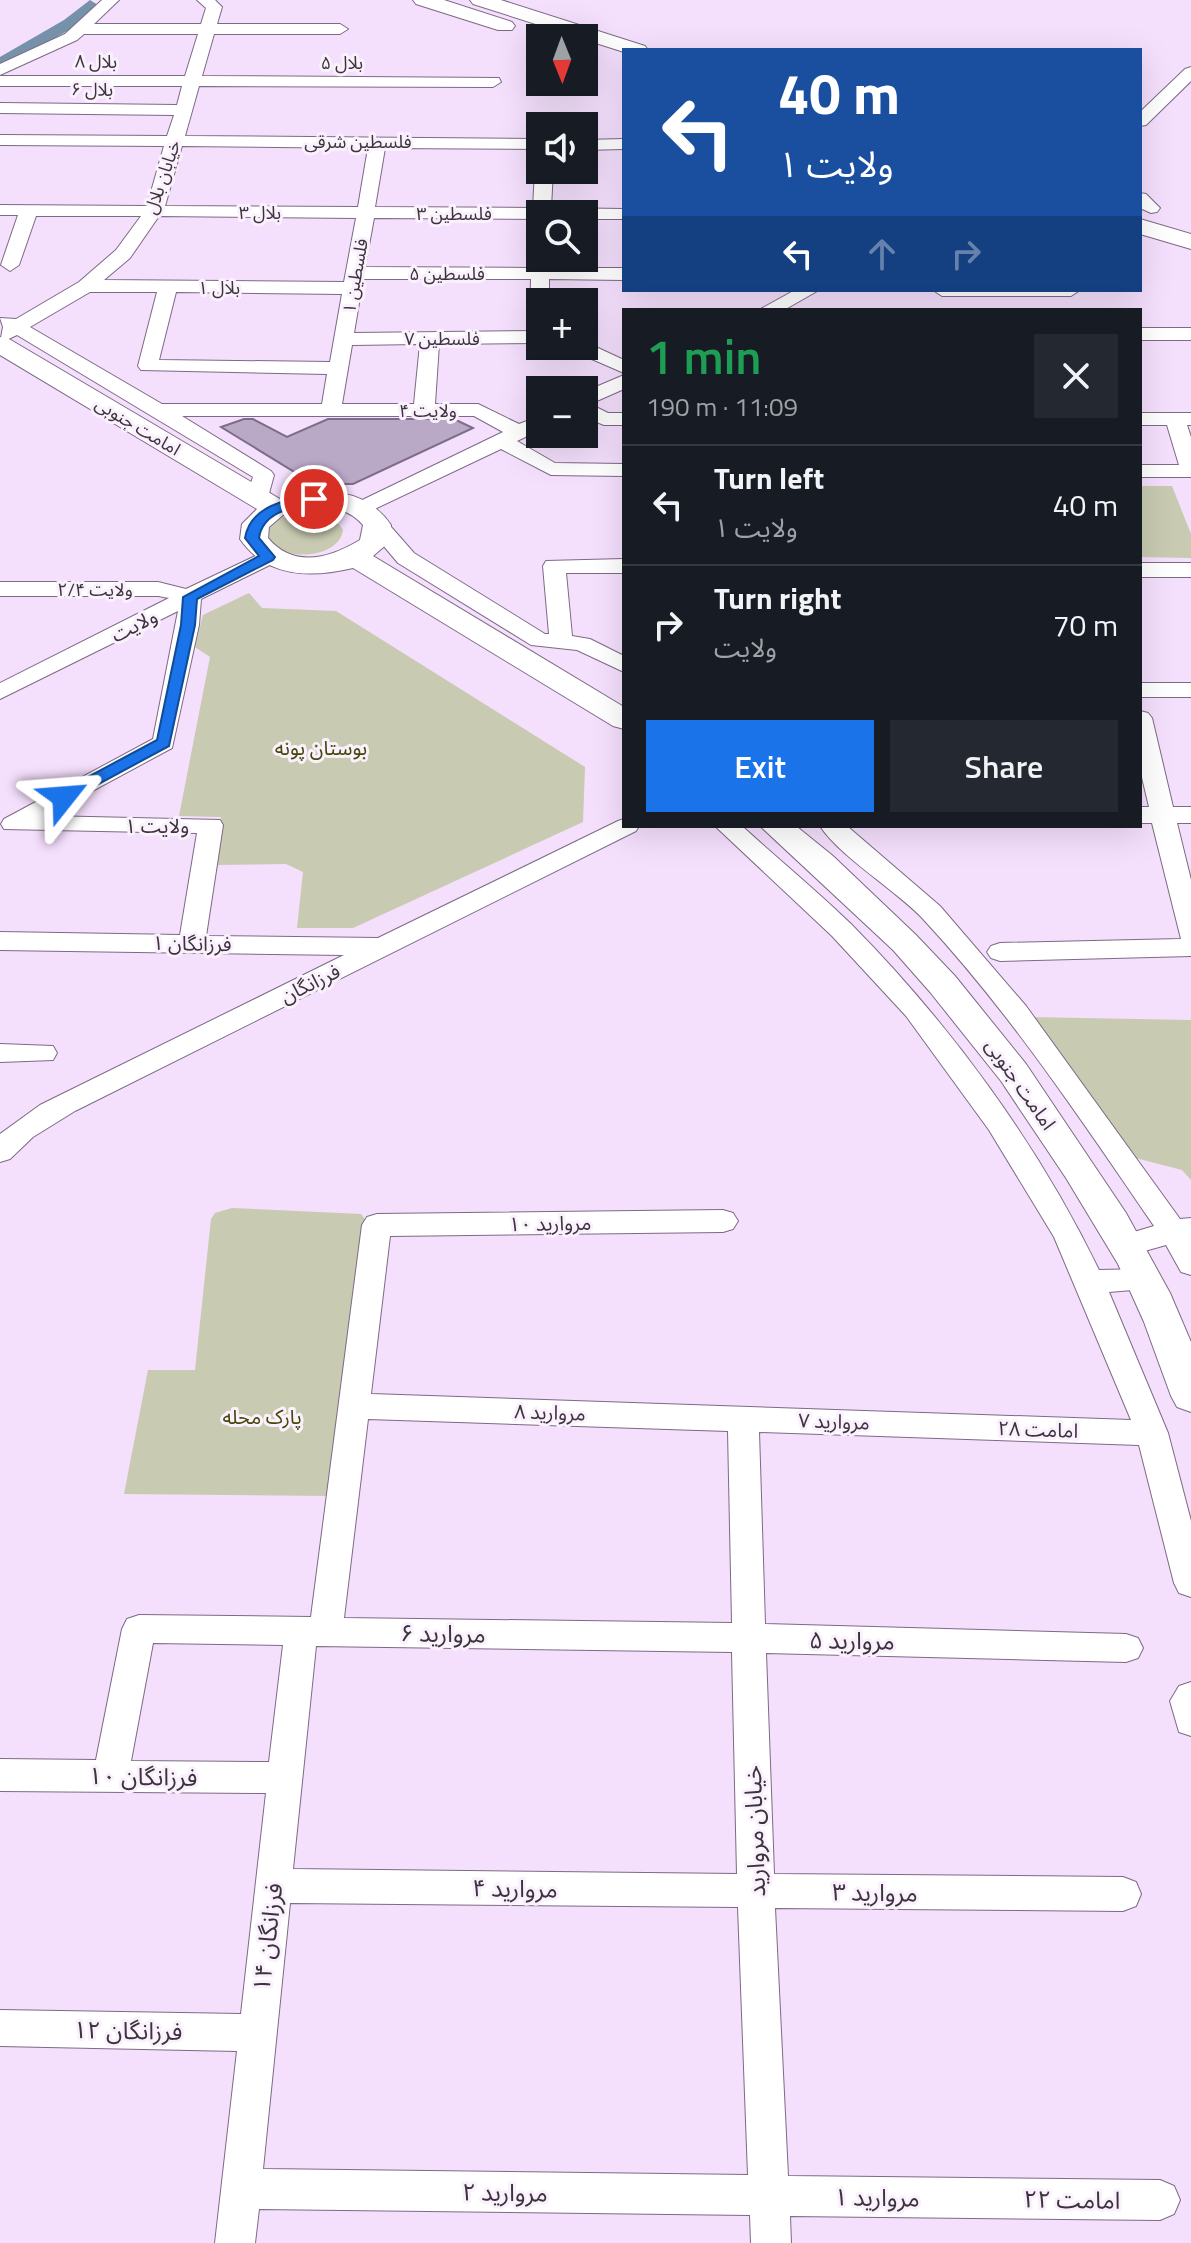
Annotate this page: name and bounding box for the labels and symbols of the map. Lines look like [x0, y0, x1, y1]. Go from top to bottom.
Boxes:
north arrow [526, 24, 598, 96]
street label: بلال ۸ [75, 47, 117, 75]
street label: بلال ۵ [321, 49, 363, 76]
street label: بلال ۶ [71, 75, 113, 103]
street label: فلسطین شرقی [304, 128, 412, 155]
street label: خیابان بلال [137, 136, 187, 218]
street label: بلال ۳ [239, 199, 281, 226]
street label: فلسطین ۳ [416, 200, 492, 227]
street label: فلسطین ۱ [335, 236, 375, 316]
street label: فلسطین ۵ [409, 260, 485, 287]
street label: بلال ۱ [198, 274, 240, 301]
street label: فلسطین ۷ [404, 325, 480, 352]
street label: امامت جنوبی [90, 390, 186, 462]
street label: ولایت ۴ [399, 397, 457, 424]
pin [280, 465, 348, 533]
street label: ولایت ۲/۴ [57, 576, 133, 603]
street label: ولایت [105, 600, 163, 650]
park label: بوستان پونه [275, 732, 367, 763]
position arrow [22, 755, 106, 839]
street label: ولایت ۱ [125, 810, 189, 841]
street label: فرزانگان ۱ [152, 927, 232, 959]
street label: فرزانگان [275, 955, 345, 1011]
street label: امامت جنوبی [978, 1032, 1064, 1136]
street label: مروارید ۱۰ [508, 1207, 592, 1239]
street label: مروارید ۸ [514, 1395, 586, 1429]
park label: پارک محله [222, 1401, 302, 1432]
street label: مروارید ۷ [798, 1404, 870, 1438]
street label: امامت ۲۸ [997, 1412, 1079, 1446]
street label: مروارید ۶ [400, 1614, 486, 1652]
street label: مروارید ۵ [809, 1621, 895, 1659]
street label: فرزانگان ۱۰ [88, 1757, 198, 1795]
street label: خیابان مروارید [734, 1765, 774, 1897]
street label: مروارید ۴ [472, 1869, 558, 1907]
street label: مروارید ۳ [832, 1873, 918, 1911]
street label: فرزانگان ۱۴ [242, 1881, 292, 1993]
street label: فرزانگان ۱۲ [73, 2011, 183, 2049]
street label: مروارید ۲ [462, 2173, 548, 2211]
street label: مروارید ۱ [834, 2178, 920, 2216]
street label: امامت ۲۲ [1023, 2180, 1121, 2218]

